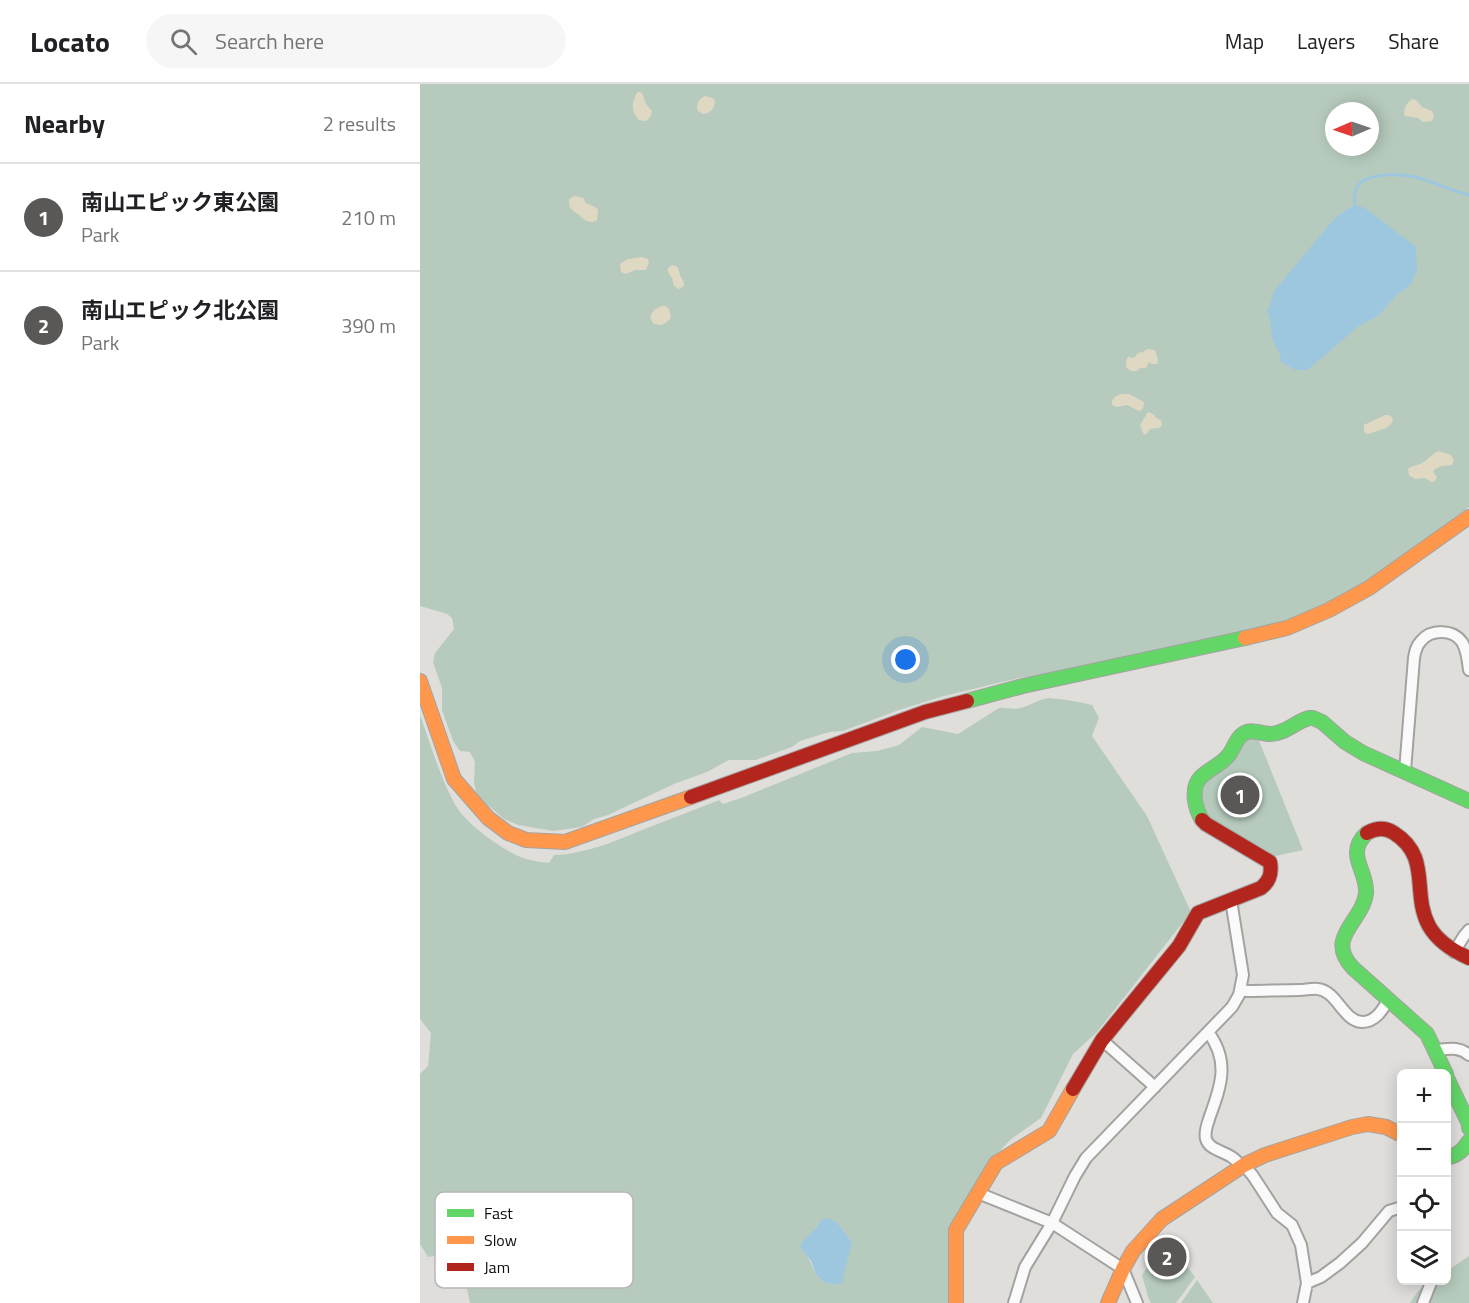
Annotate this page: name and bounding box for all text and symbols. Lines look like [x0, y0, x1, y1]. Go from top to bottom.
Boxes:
search box [146, 14, 566, 68]
text: Locato [30, 20, 110, 63]
text: Search here [215, 24, 324, 58]
icon: search [167, 25, 200, 58]
text: Map [1225, 25, 1264, 57]
text: Layers [1297, 25, 1355, 57]
text: Share [1388, 25, 1439, 57]
north arrow [1325, 102, 1379, 156]
text: Nearby [24, 104, 105, 143]
text: 2 results [323, 108, 396, 139]
text: 南山エピック東公園 [81, 185, 279, 219]
text: 1 [38, 202, 49, 233]
text: 210 m [341, 202, 396, 233]
text: Park [81, 219, 119, 250]
text: 南山エピック北公園 [81, 293, 279, 327]
text: 2 [38, 310, 49, 341]
text: 390 m [341, 310, 396, 341]
text: Park [81, 327, 119, 358]
your location [891, 645, 920, 674]
pin: 1 [1220, 772, 1260, 818]
map controls [1397, 1069, 1451, 1285]
button: + [1397, 1069, 1451, 1123]
button: − [1397, 1123, 1451, 1177]
button: locate [1397, 1177, 1451, 1231]
legend [435, 1192, 633, 1288]
text: Fast [484, 1201, 513, 1225]
text: Slow [484, 1228, 517, 1252]
button: layers [1397, 1231, 1451, 1285]
pin: 2 [1148, 1234, 1186, 1280]
text: Jam [484, 1255, 510, 1279]

